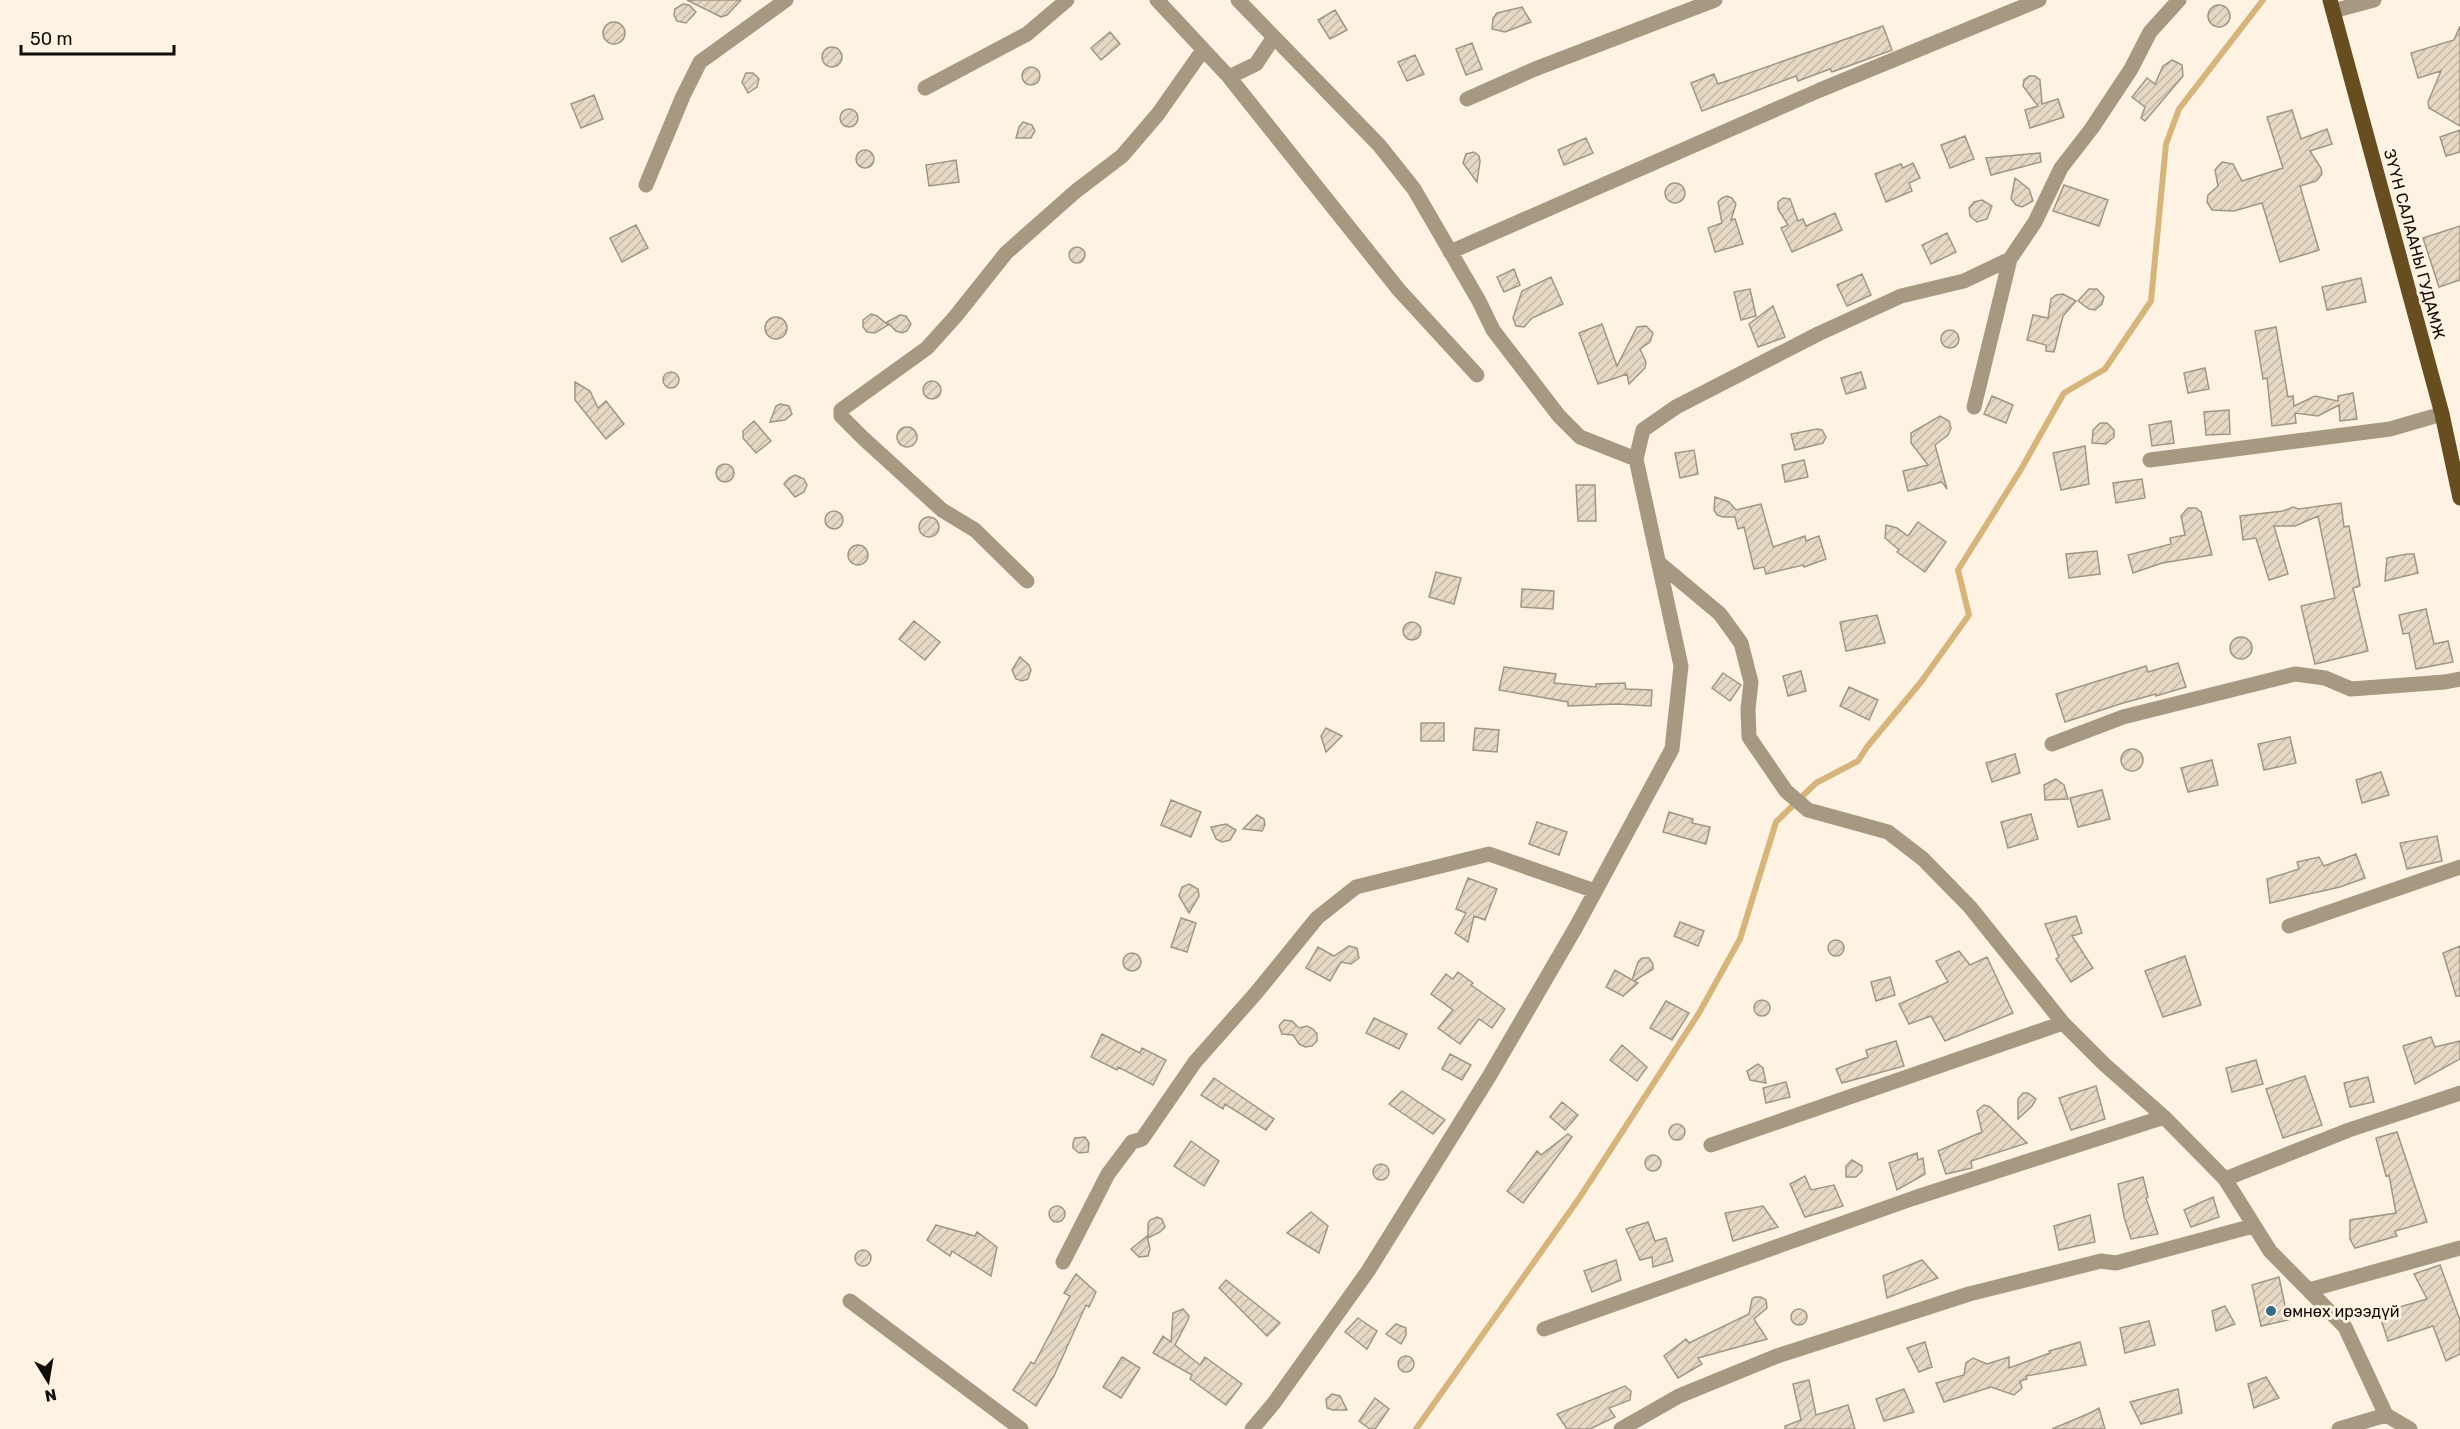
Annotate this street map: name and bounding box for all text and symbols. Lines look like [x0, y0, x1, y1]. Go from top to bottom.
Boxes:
scale bar [21, 18, 174, 56]
text: 50 m [30, 28, 73, 50]
street label: ЗҮҮН САЛААНЫ ГУДАМЖ [2380, 147, 2449, 342]
place label: өмнөх ирээдүй [2283, 1302, 2399, 1321]
marker: өмнөх ирээдүй [2264, 1304, 2278, 1318]
north arrow [18, 1351, 78, 1411]
text: N [43, 1385, 58, 1406]

